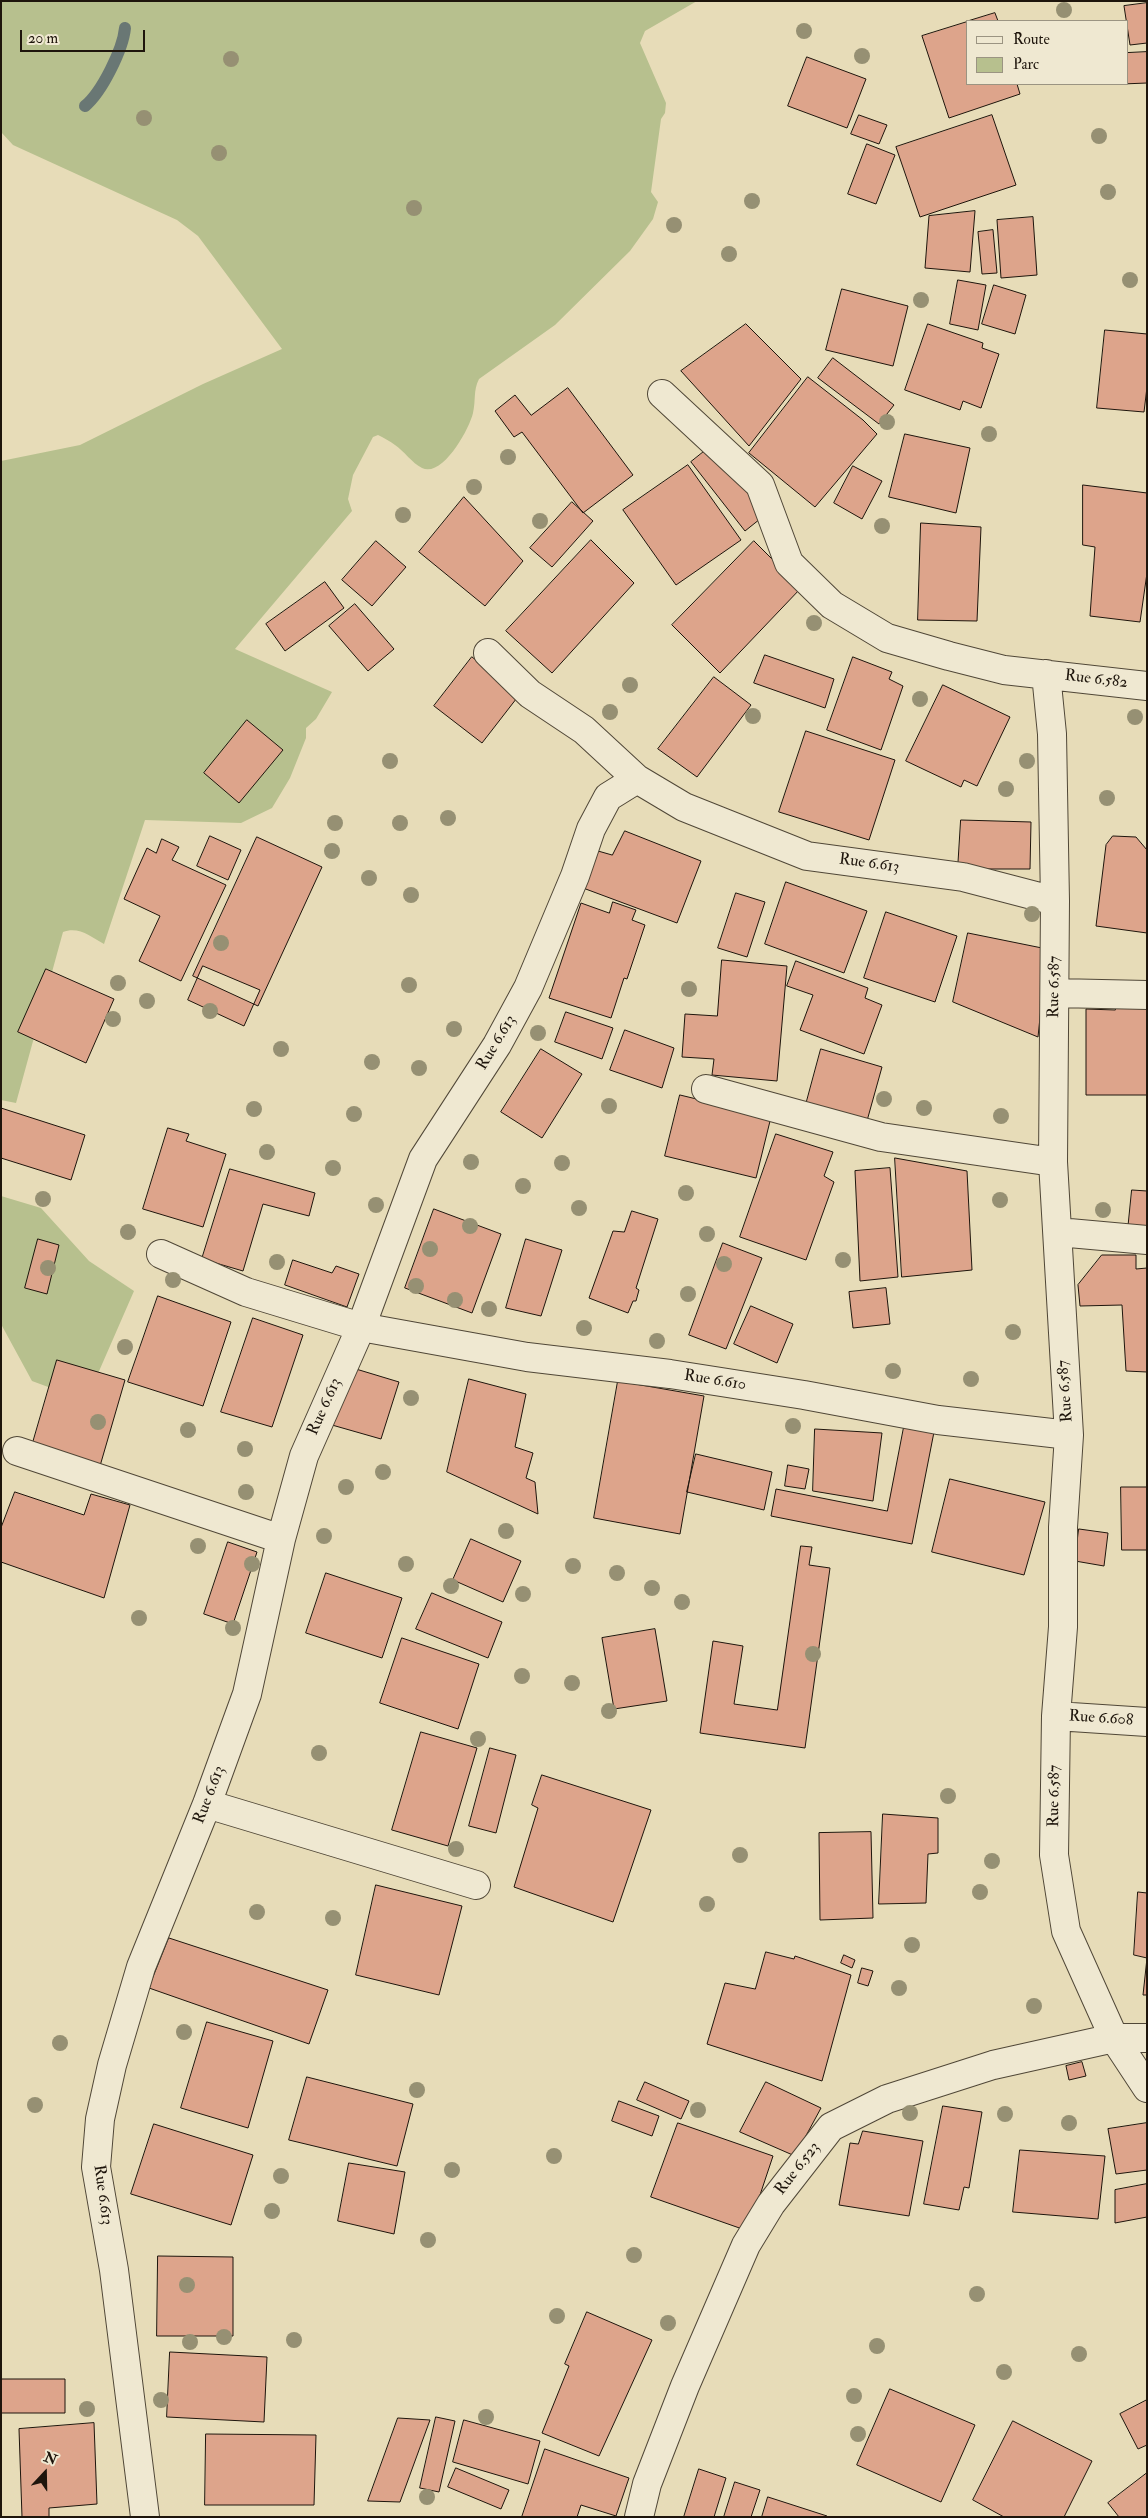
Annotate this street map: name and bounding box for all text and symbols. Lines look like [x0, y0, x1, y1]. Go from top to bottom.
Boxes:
scale bar [22, 20, 148, 52]
legend [966, 20, 1128, 85]
text: 20 m [28, 29, 58, 48]
text: Route [1013, 30, 1050, 49]
text: Parc [1013, 55, 1039, 74]
street label: Rue 6.582 [1063, 667, 1129, 693]
street label: Rue 6.613 [838, 850, 900, 878]
street label: Rue 6.587 [1045, 956, 1065, 1018]
street label: Rue 6.613 [473, 1012, 521, 1074]
street label: Rue 6.587 [1054, 1359, 1078, 1423]
street label: Rue 6.610 [683, 1367, 747, 1395]
street label: Rue 6.613 [304, 1375, 346, 1439]
street label: Rue 6.608 [1068, 1707, 1134, 1731]
street label: Rue 6.613 [190, 1763, 230, 1827]
street label: Rue 6.587 [1045, 1765, 1065, 1827]
street label: Rue 6.523 [771, 2139, 825, 2199]
street label: Rue 6.613 [88, 2164, 116, 2226]
north arrow [20, 2448, 70, 2498]
text: N [42, 2448, 59, 2469]

